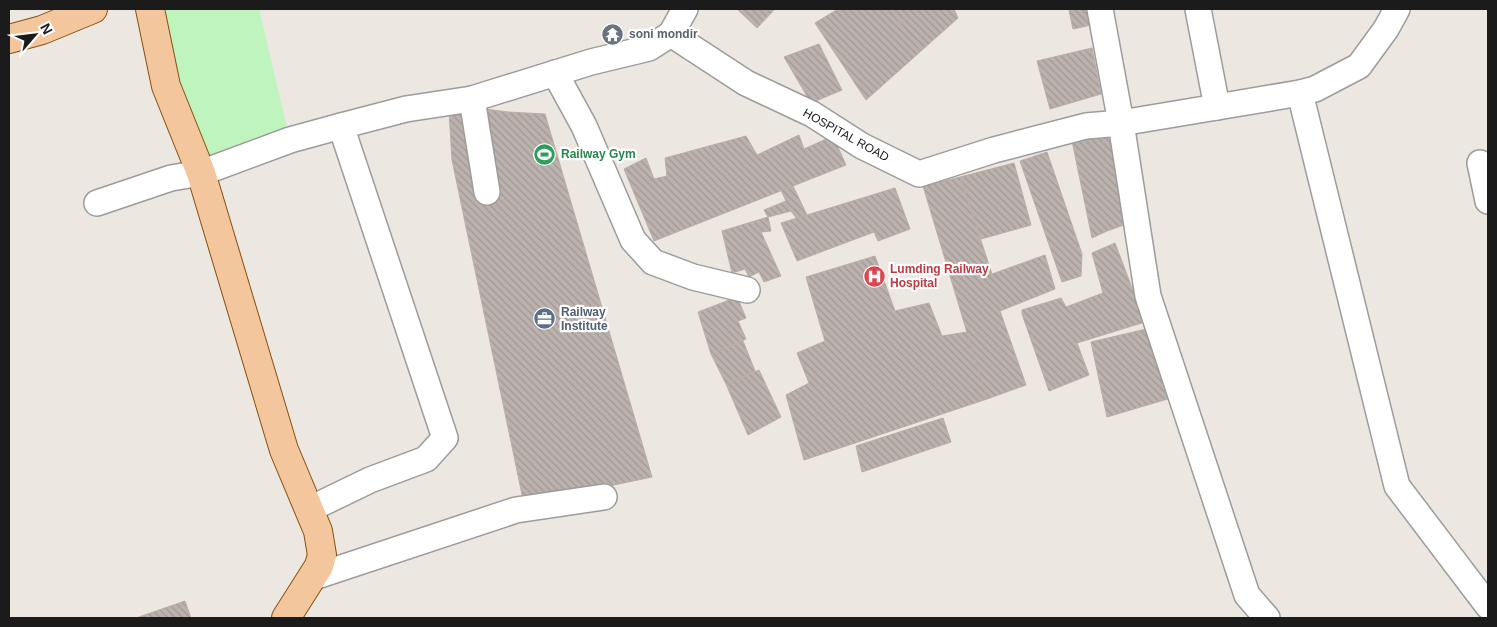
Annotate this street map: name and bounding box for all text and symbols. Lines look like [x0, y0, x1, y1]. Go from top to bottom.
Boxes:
north arrow [10, 10, 60, 60]
text: N [37, 21, 56, 37]
temple icon: soni mondir [601, 22, 625, 46]
place label: soni mondir [629, 27, 698, 41]
street label: HOSPITAL ROAD [801, 106, 892, 165]
sports icon: Railway Gym [533, 142, 557, 166]
place label: Railway Gym [561, 147, 636, 161]
place label: Lumding Railway Hospital [890, 262, 989, 290]
hospital icon: Lumding Railway Hospital [862, 264, 886, 288]
place label: Railway Institute [561, 305, 608, 333]
office icon: Railway Institute [533, 307, 557, 331]

